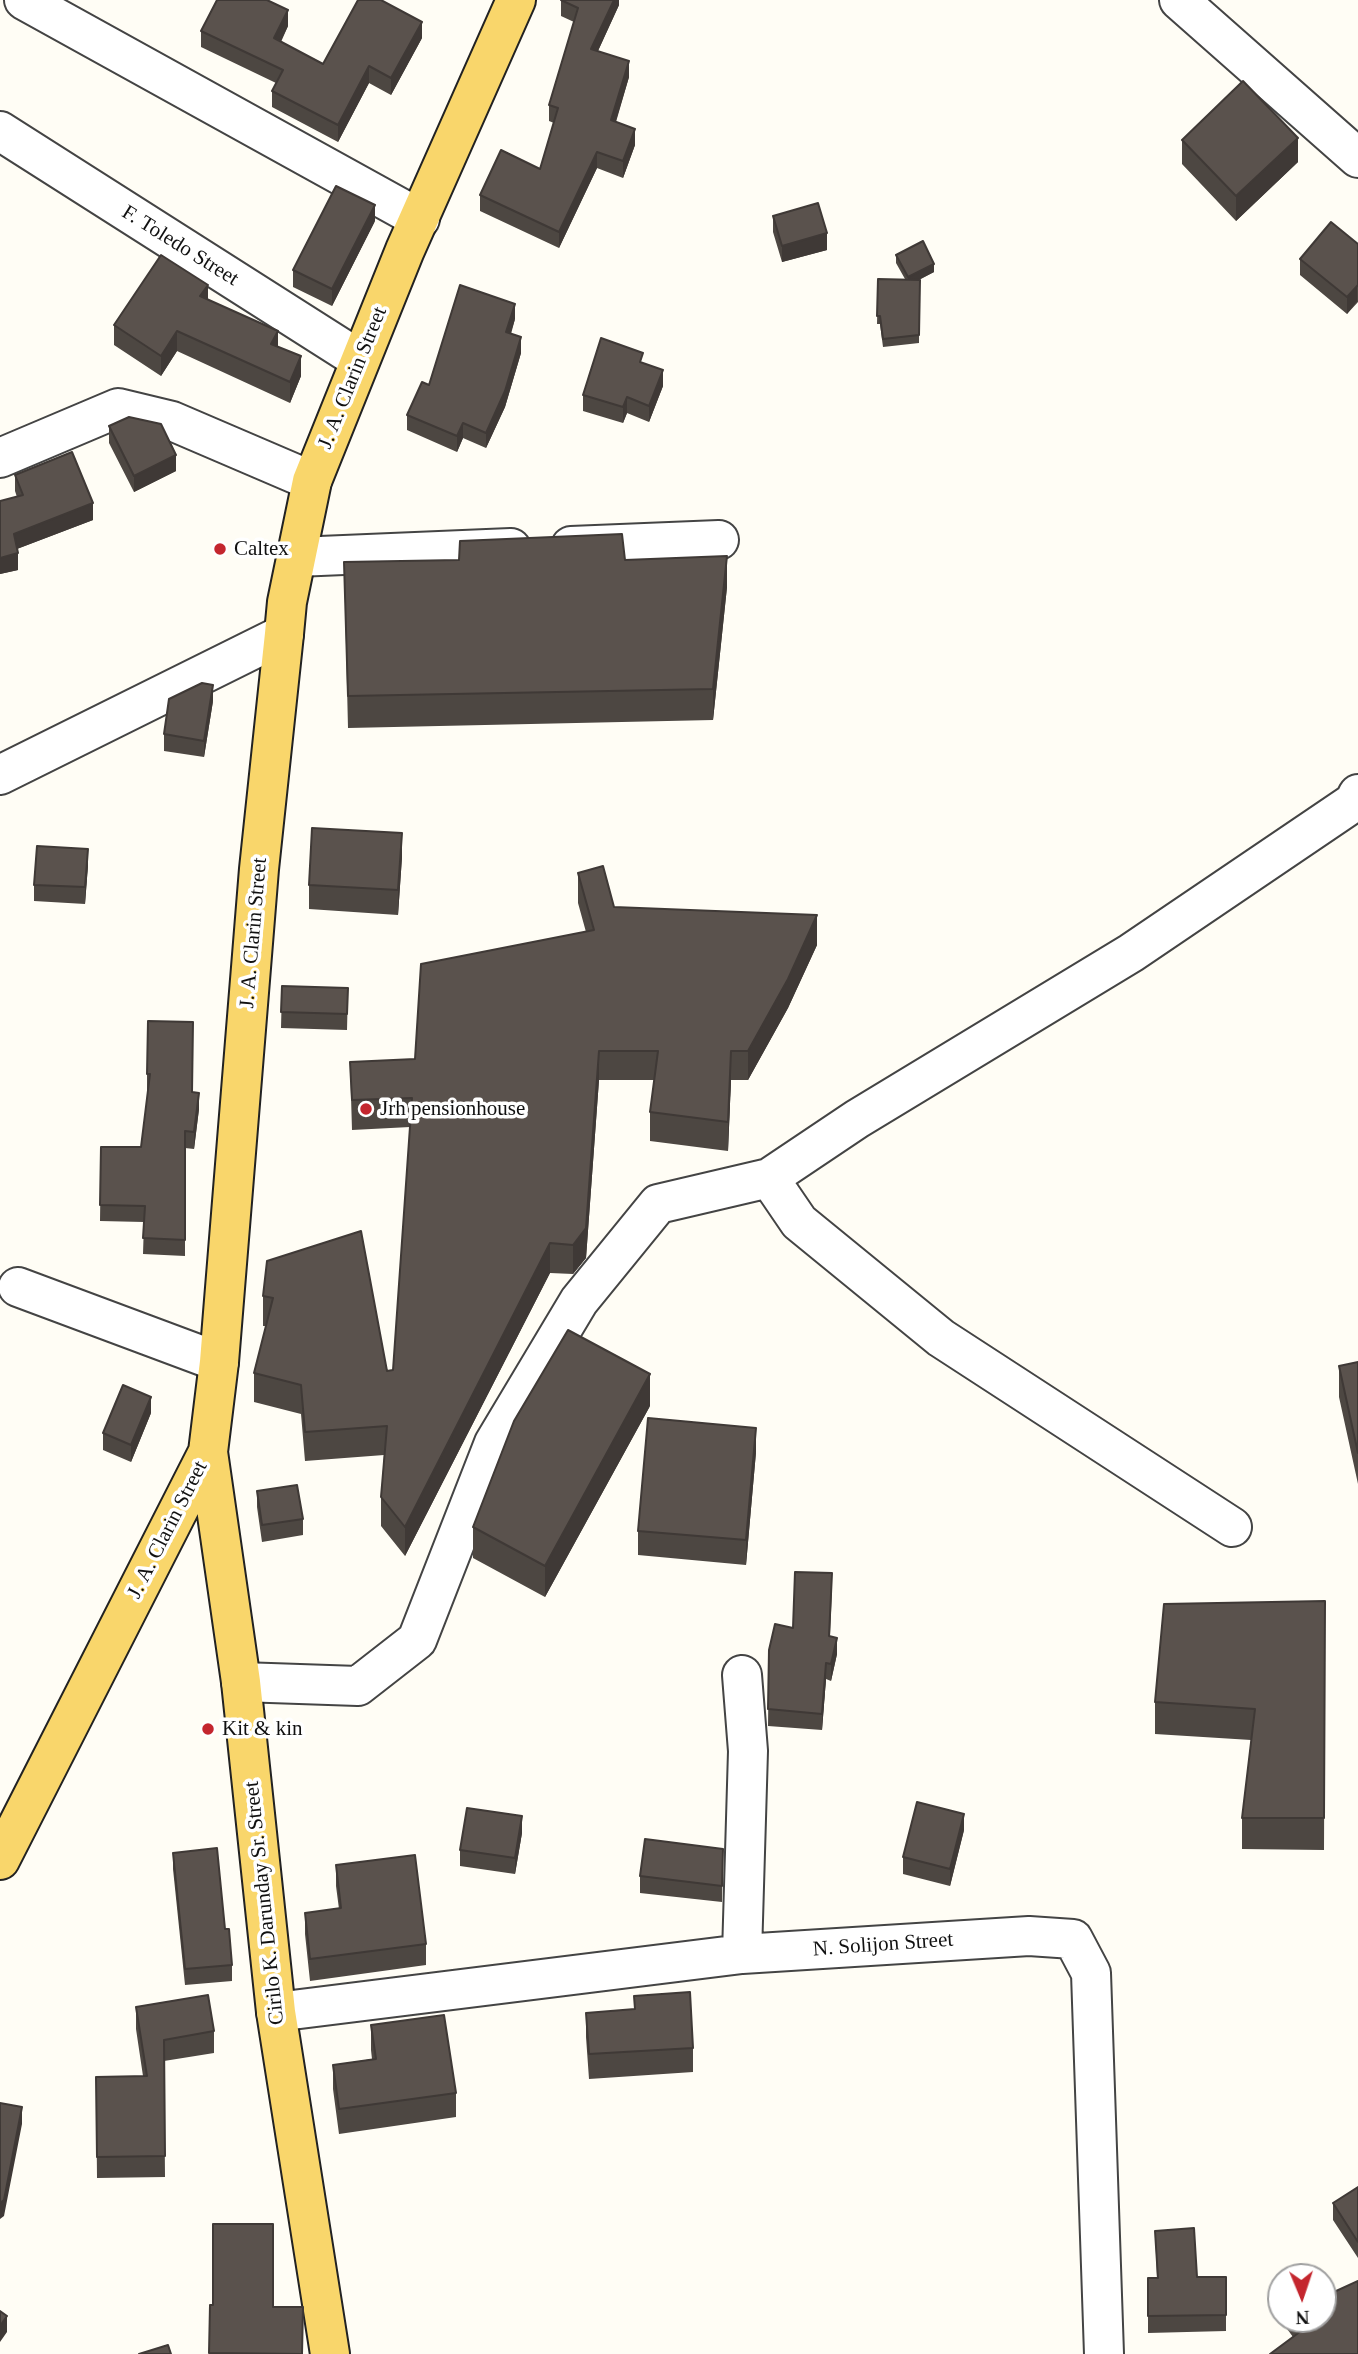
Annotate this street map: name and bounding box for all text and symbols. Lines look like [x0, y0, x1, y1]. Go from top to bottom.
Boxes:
street label: F. Toledo Street [117, 200, 243, 292]
street label: J. A. Clarin Street [313, 303, 393, 453]
place label: Caltex [234, 536, 289, 562]
marker: Caltex [212, 541, 228, 557]
street label: J. A. Clarin Street [235, 857, 273, 1009]
place label: Jrh pensionhouse [380, 1096, 525, 1122]
marker: Jrh pensionhouse [358, 1101, 374, 1117]
street label: J. A. Clarin Street [122, 1457, 214, 1603]
place label: Kit & kin [222, 1716, 303, 1742]
marker: Kit & kin [200, 1721, 216, 1737]
street label: Cirilo K. Darunday Sr. Street [240, 1780, 290, 2026]
street label: N. Solijon Street [812, 1928, 954, 1962]
north arrow [1267, 2263, 1337, 2333]
text: N [1295, 2307, 1310, 2328]

